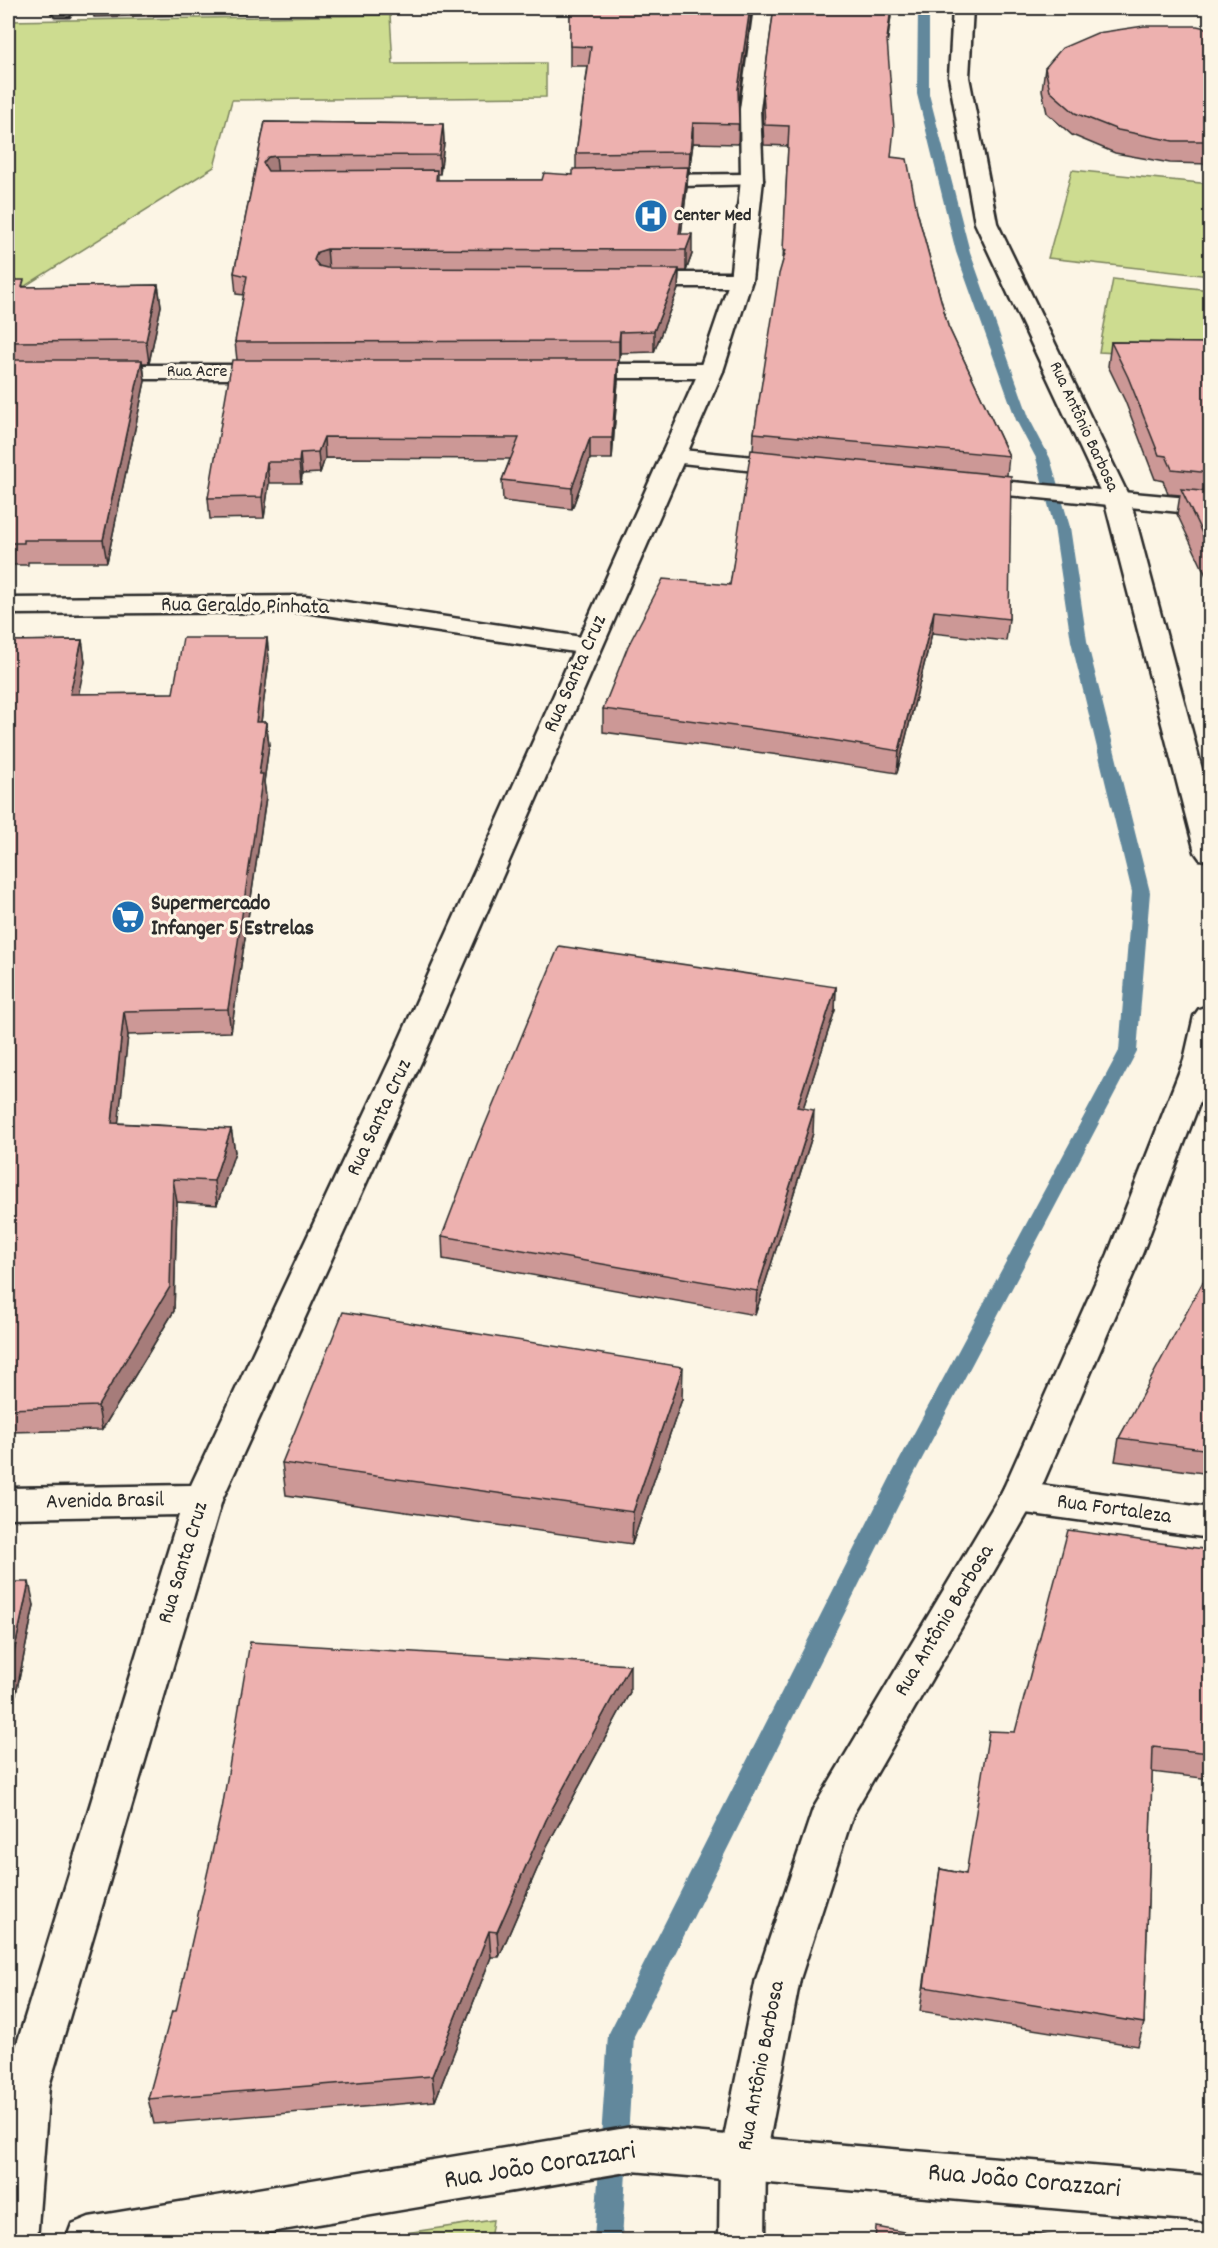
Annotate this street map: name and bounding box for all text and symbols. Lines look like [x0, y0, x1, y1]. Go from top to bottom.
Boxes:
hospital icon: Center Med [633, 198, 669, 234]
place label: Center Med [674, 204, 751, 229]
street label: Rua Antônio Barbosa [1042, 358, 1124, 497]
street label: Rua Acre [167, 360, 227, 385]
street label: Rua Geraldo Pinhata [161, 590, 330, 624]
street label: Rua Santa Cruz [536, 610, 616, 738]
place label: Supermercado Infanger 5 Estrelas [151, 889, 314, 945]
supermarket icon: Supermercado Infanger 5 Estrelas [110, 899, 146, 935]
street label: Rua Santa Cruz [339, 1054, 421, 1182]
street label: Avenida Brasil [46, 1485, 164, 1519]
street label: Rua Fortaleza [1055, 1487, 1174, 1533]
street label: Rua Santa Cruz [151, 1498, 217, 1628]
street label: Rua Antônio Barbosa [887, 1539, 1003, 1703]
street label: Rua Antônio Barbosa [730, 1978, 794, 2154]
street label: Rua João Corazzari [441, 2133, 639, 2201]
street label: Rua João Corazzari [926, 2154, 1122, 2210]

